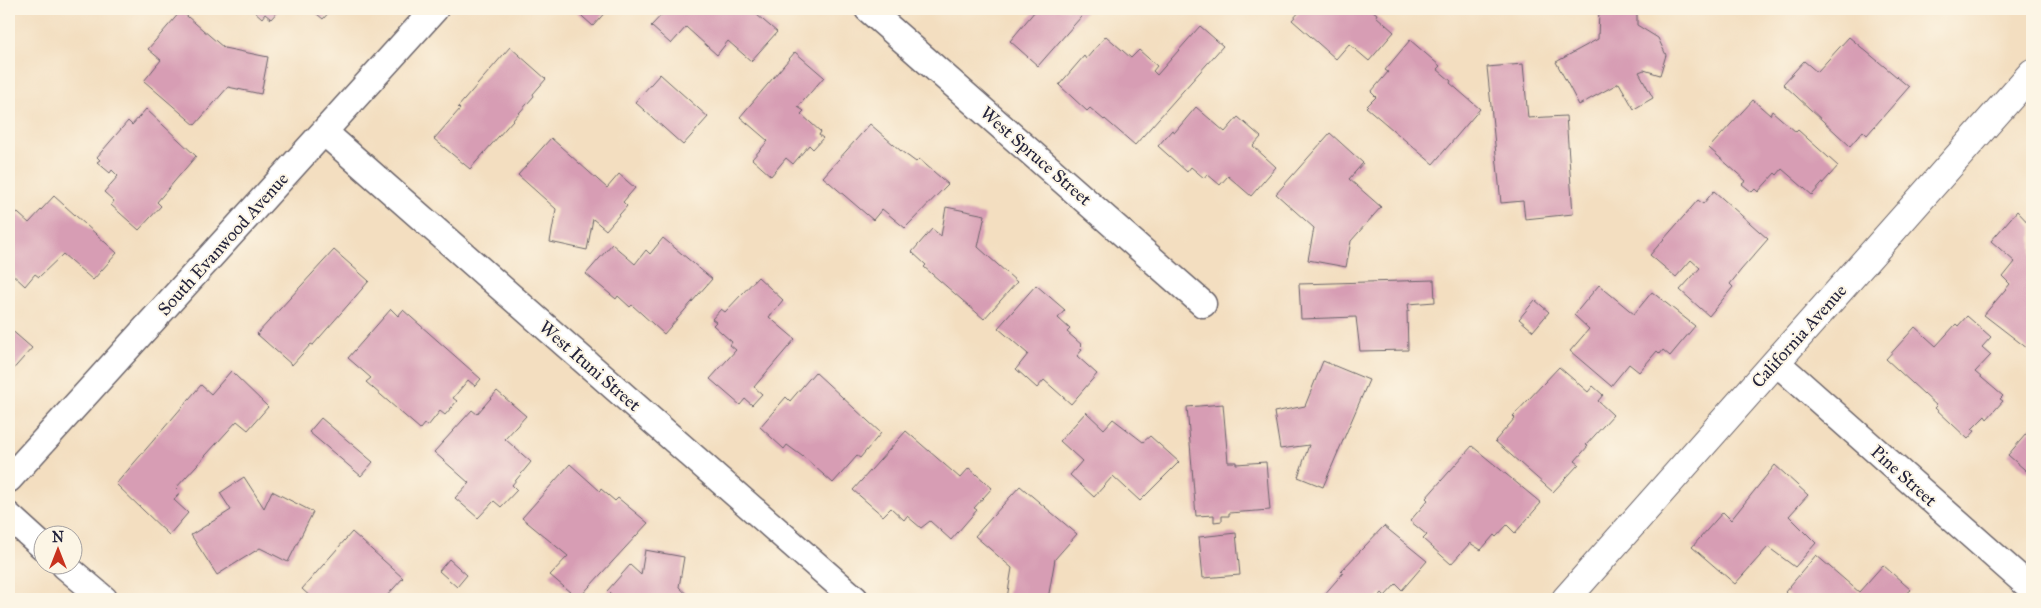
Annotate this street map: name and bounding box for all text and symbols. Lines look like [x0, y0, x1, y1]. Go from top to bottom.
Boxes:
street label: West Spruce Street [976, 102, 1097, 211]
street label: South Evanwood Avenue [153, 168, 293, 320]
street label: California Avenue [1747, 280, 1851, 392]
street label: West Ituni Street [535, 316, 646, 416]
street label: Pine Street [1867, 441, 1942, 512]
north arrow [32, 526, 82, 576]
text: N [52, 529, 64, 546]

